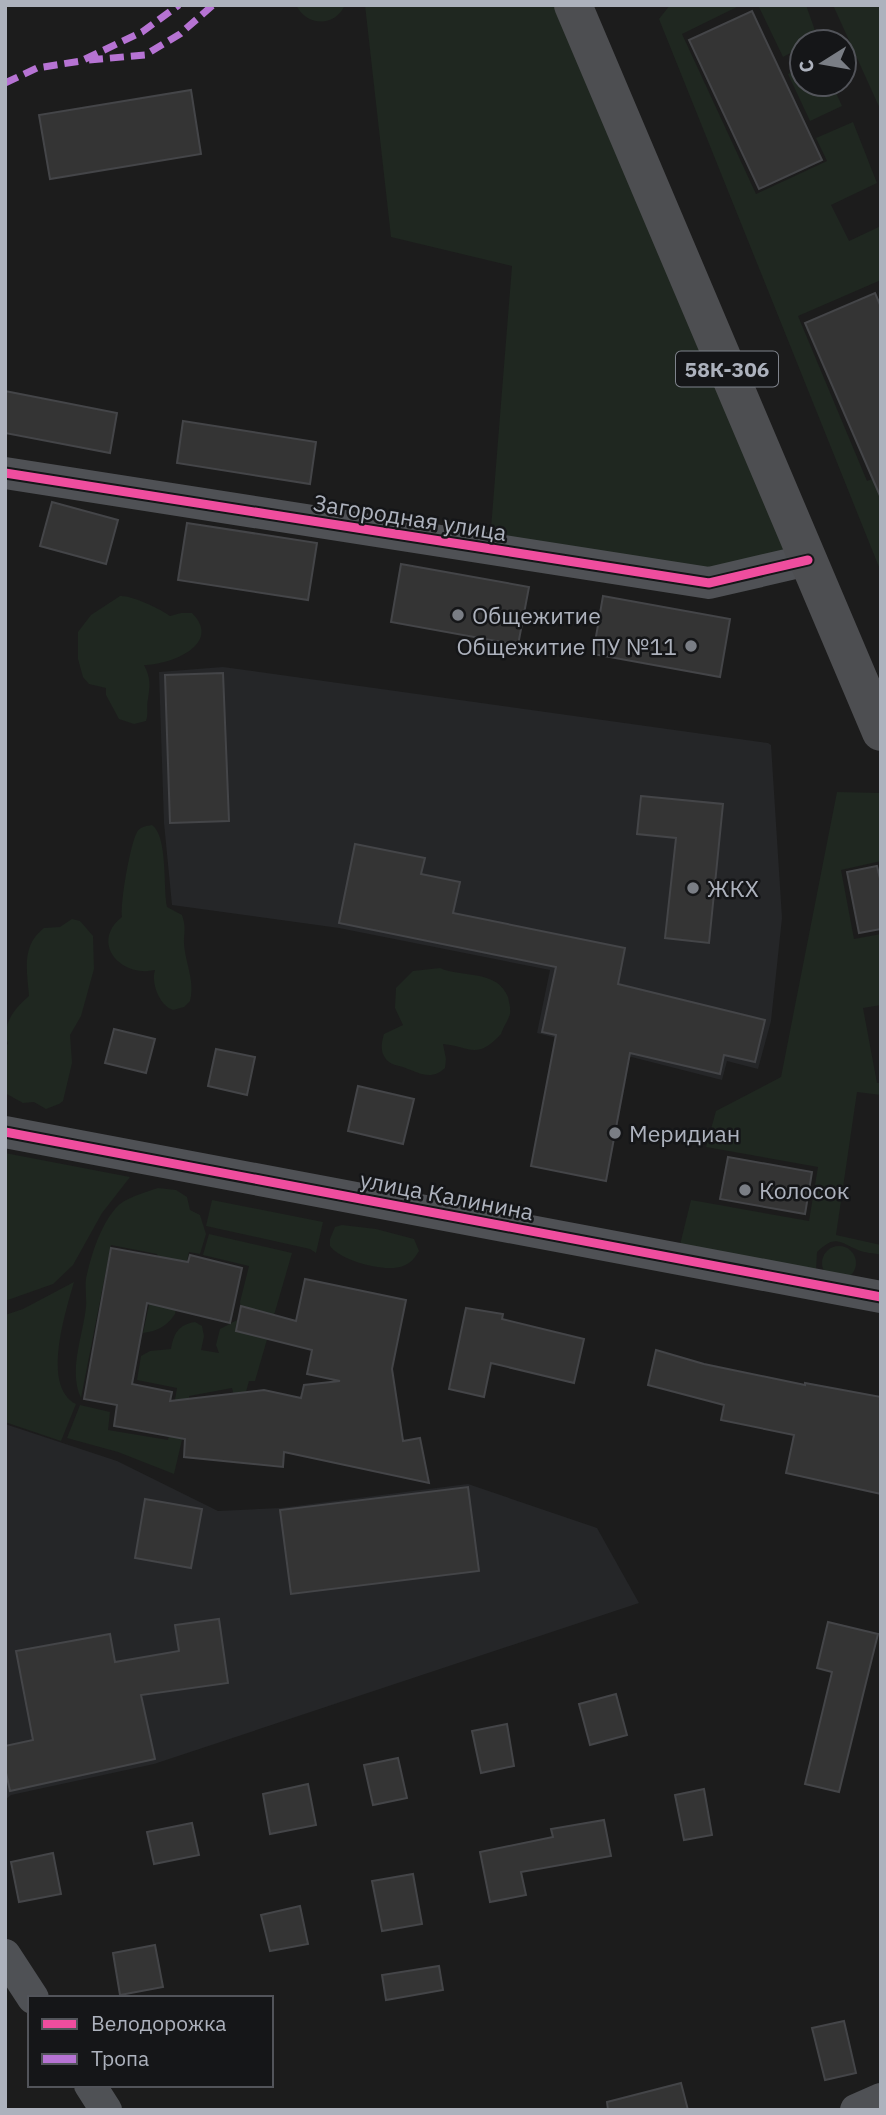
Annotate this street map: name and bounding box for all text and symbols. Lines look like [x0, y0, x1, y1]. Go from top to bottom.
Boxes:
north arrow [788, 28, 858, 98]
text: С [793, 58, 819, 75]
road number: 58К-306 [676, 352, 778, 386]
street label: Загородная улица [311, 487, 509, 547]
place label: Общежитие [472, 600, 601, 630]
marker: Общежитие [450, 607, 466, 623]
place label: Общежитие ПУ №11 [457, 631, 677, 661]
marker: Общежитие ПУ №11 [683, 638, 699, 654]
place label: ЖКХ [707, 873, 759, 903]
marker: ЖКХ [685, 880, 701, 896]
place label: Меридиан [629, 1118, 740, 1148]
marker: Меридиан [607, 1125, 623, 1141]
street label: улица Калинина [358, 1163, 536, 1227]
place label: Колосок [759, 1175, 849, 1205]
marker: Колосок [737, 1182, 753, 1198]
legend [28, 1996, 273, 2087]
text: Велодорожка [91, 2009, 226, 2037]
text: Тропа [91, 2044, 149, 2072]

